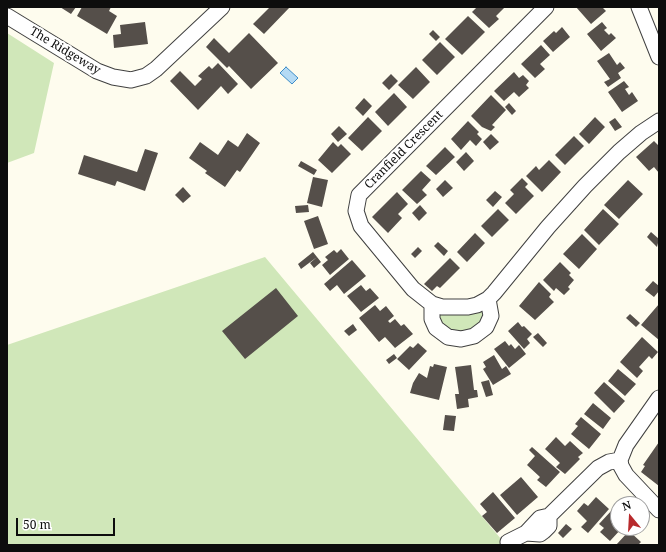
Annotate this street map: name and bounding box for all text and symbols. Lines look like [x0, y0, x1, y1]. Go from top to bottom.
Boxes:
street label: The Ridgeway [27, 24, 103, 78]
street label: Cranfield Crescent [362, 108, 446, 192]
north arrow [610, 496, 650, 536]
text: N [620, 497, 633, 514]
scale bar [18, 510, 117, 536]
text: 50 m [23, 516, 51, 533]

